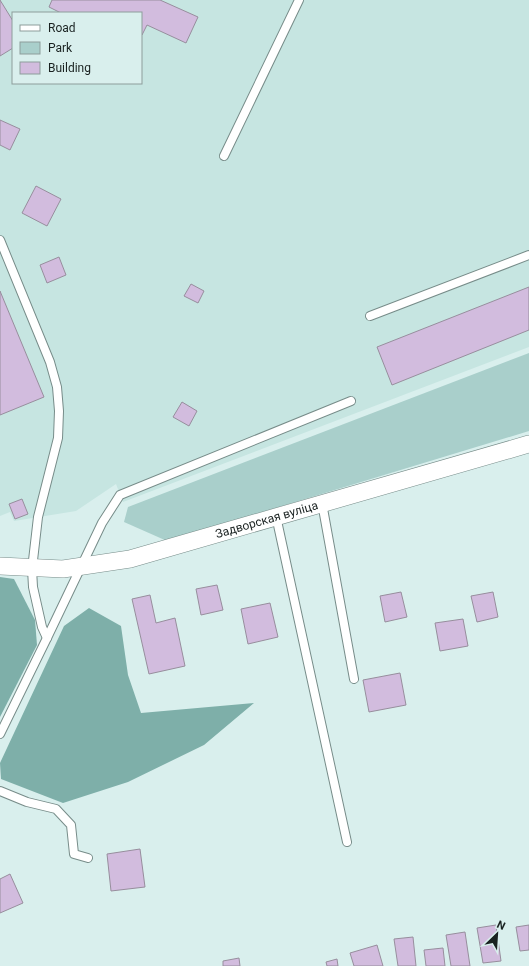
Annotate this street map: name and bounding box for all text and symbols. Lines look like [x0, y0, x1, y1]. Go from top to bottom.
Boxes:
legend [12, 12, 142, 84]
text: Road [48, 21, 76, 35]
text: Park [48, 41, 73, 55]
text: Building [48, 61, 91, 75]
street label: Задворская вуліца [214, 498, 319, 541]
north arrow [477, 914, 517, 954]
text: N [495, 918, 507, 933]

